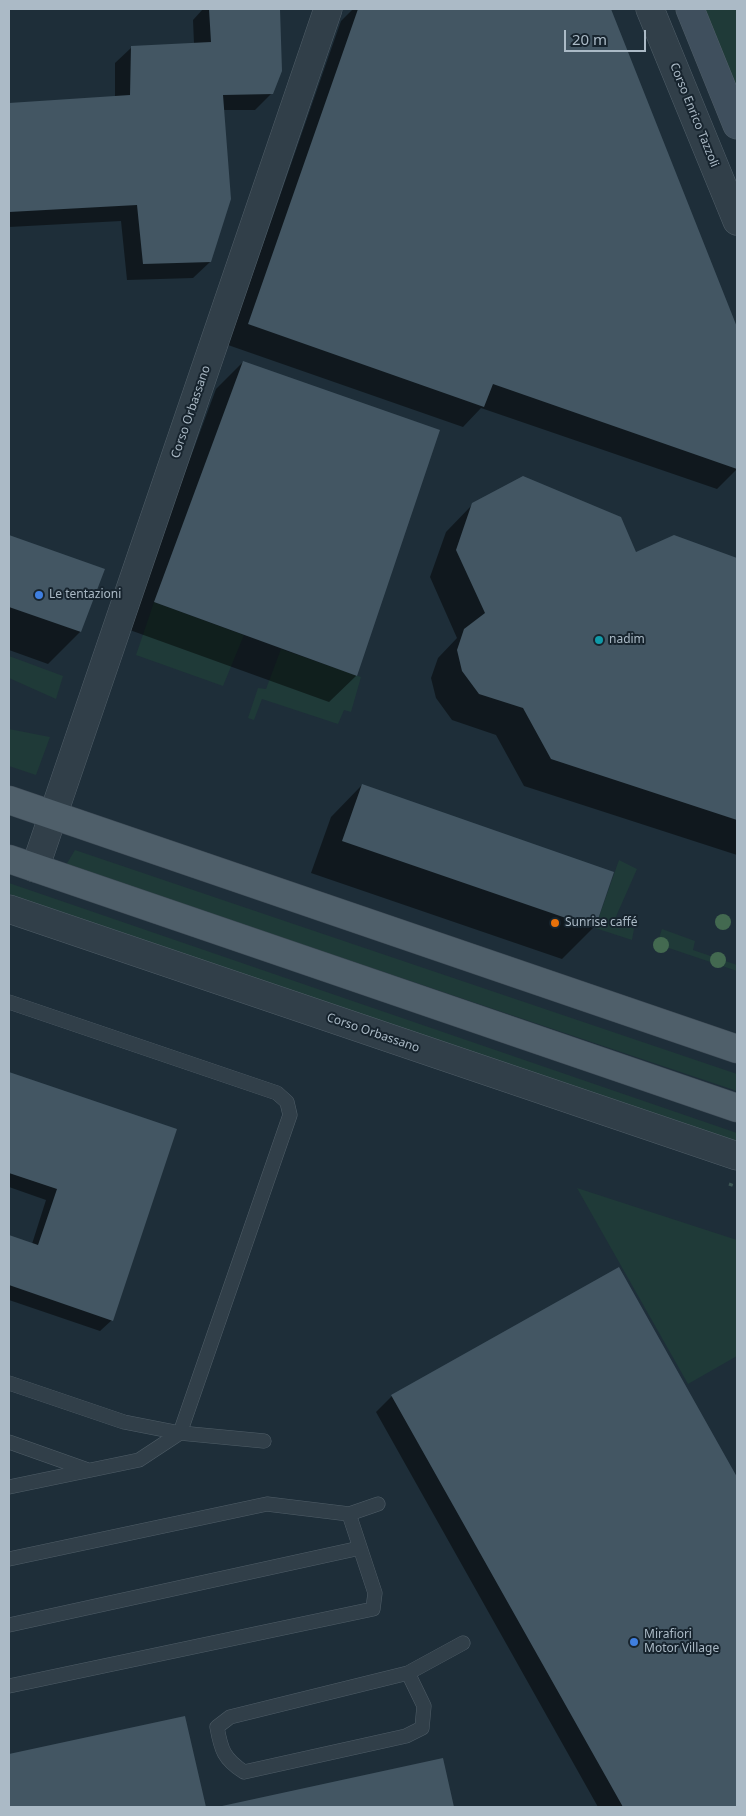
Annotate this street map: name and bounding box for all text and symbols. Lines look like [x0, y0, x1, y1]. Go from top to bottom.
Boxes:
scale bar [566, 20, 648, 52]
text: 20 m [572, 29, 607, 49]
street label: Corso Enrico Tazzoli [666, 61, 722, 169]
street label: Corso Orbassano [168, 364, 214, 460]
place label: Le tentazioni [49, 588, 121, 602]
marker: Le tentazioni [33, 589, 45, 601]
place label: nadim [609, 633, 645, 647]
marker: nadim [593, 634, 605, 646]
place label: Sunrise caffé [565, 916, 638, 930]
marker: Sunrise caffé [549, 917, 561, 929]
street label: Corso Orbassano [325, 1010, 421, 1056]
place label: Mirafiori Motor Village [644, 1628, 719, 1656]
marker: Mirafiori Motor Village [628, 1636, 640, 1648]

